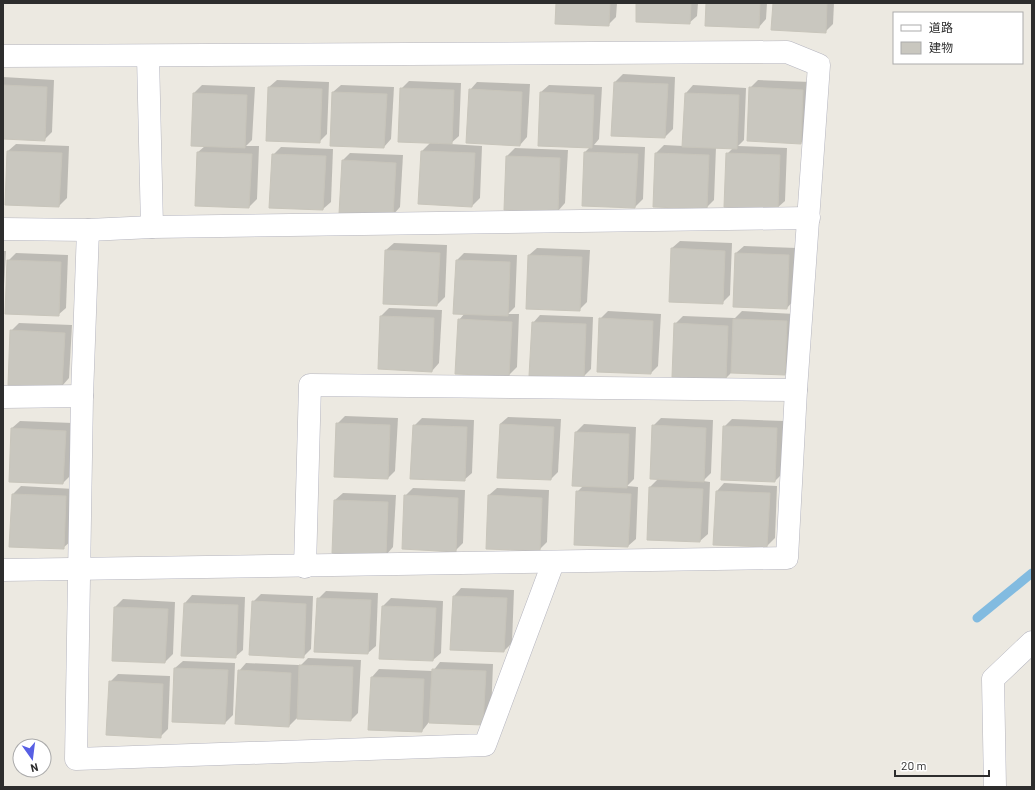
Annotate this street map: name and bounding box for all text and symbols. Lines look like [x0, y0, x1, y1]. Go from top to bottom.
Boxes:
legend [893, 12, 1023, 64]
text: 道路 [929, 20, 953, 34]
text: 建物 [929, 40, 953, 54]
north arrow [12, 738, 52, 778]
scale bar [895, 752, 989, 778]
text: 20 m [901, 758, 927, 772]
text: N [29, 761, 40, 775]

